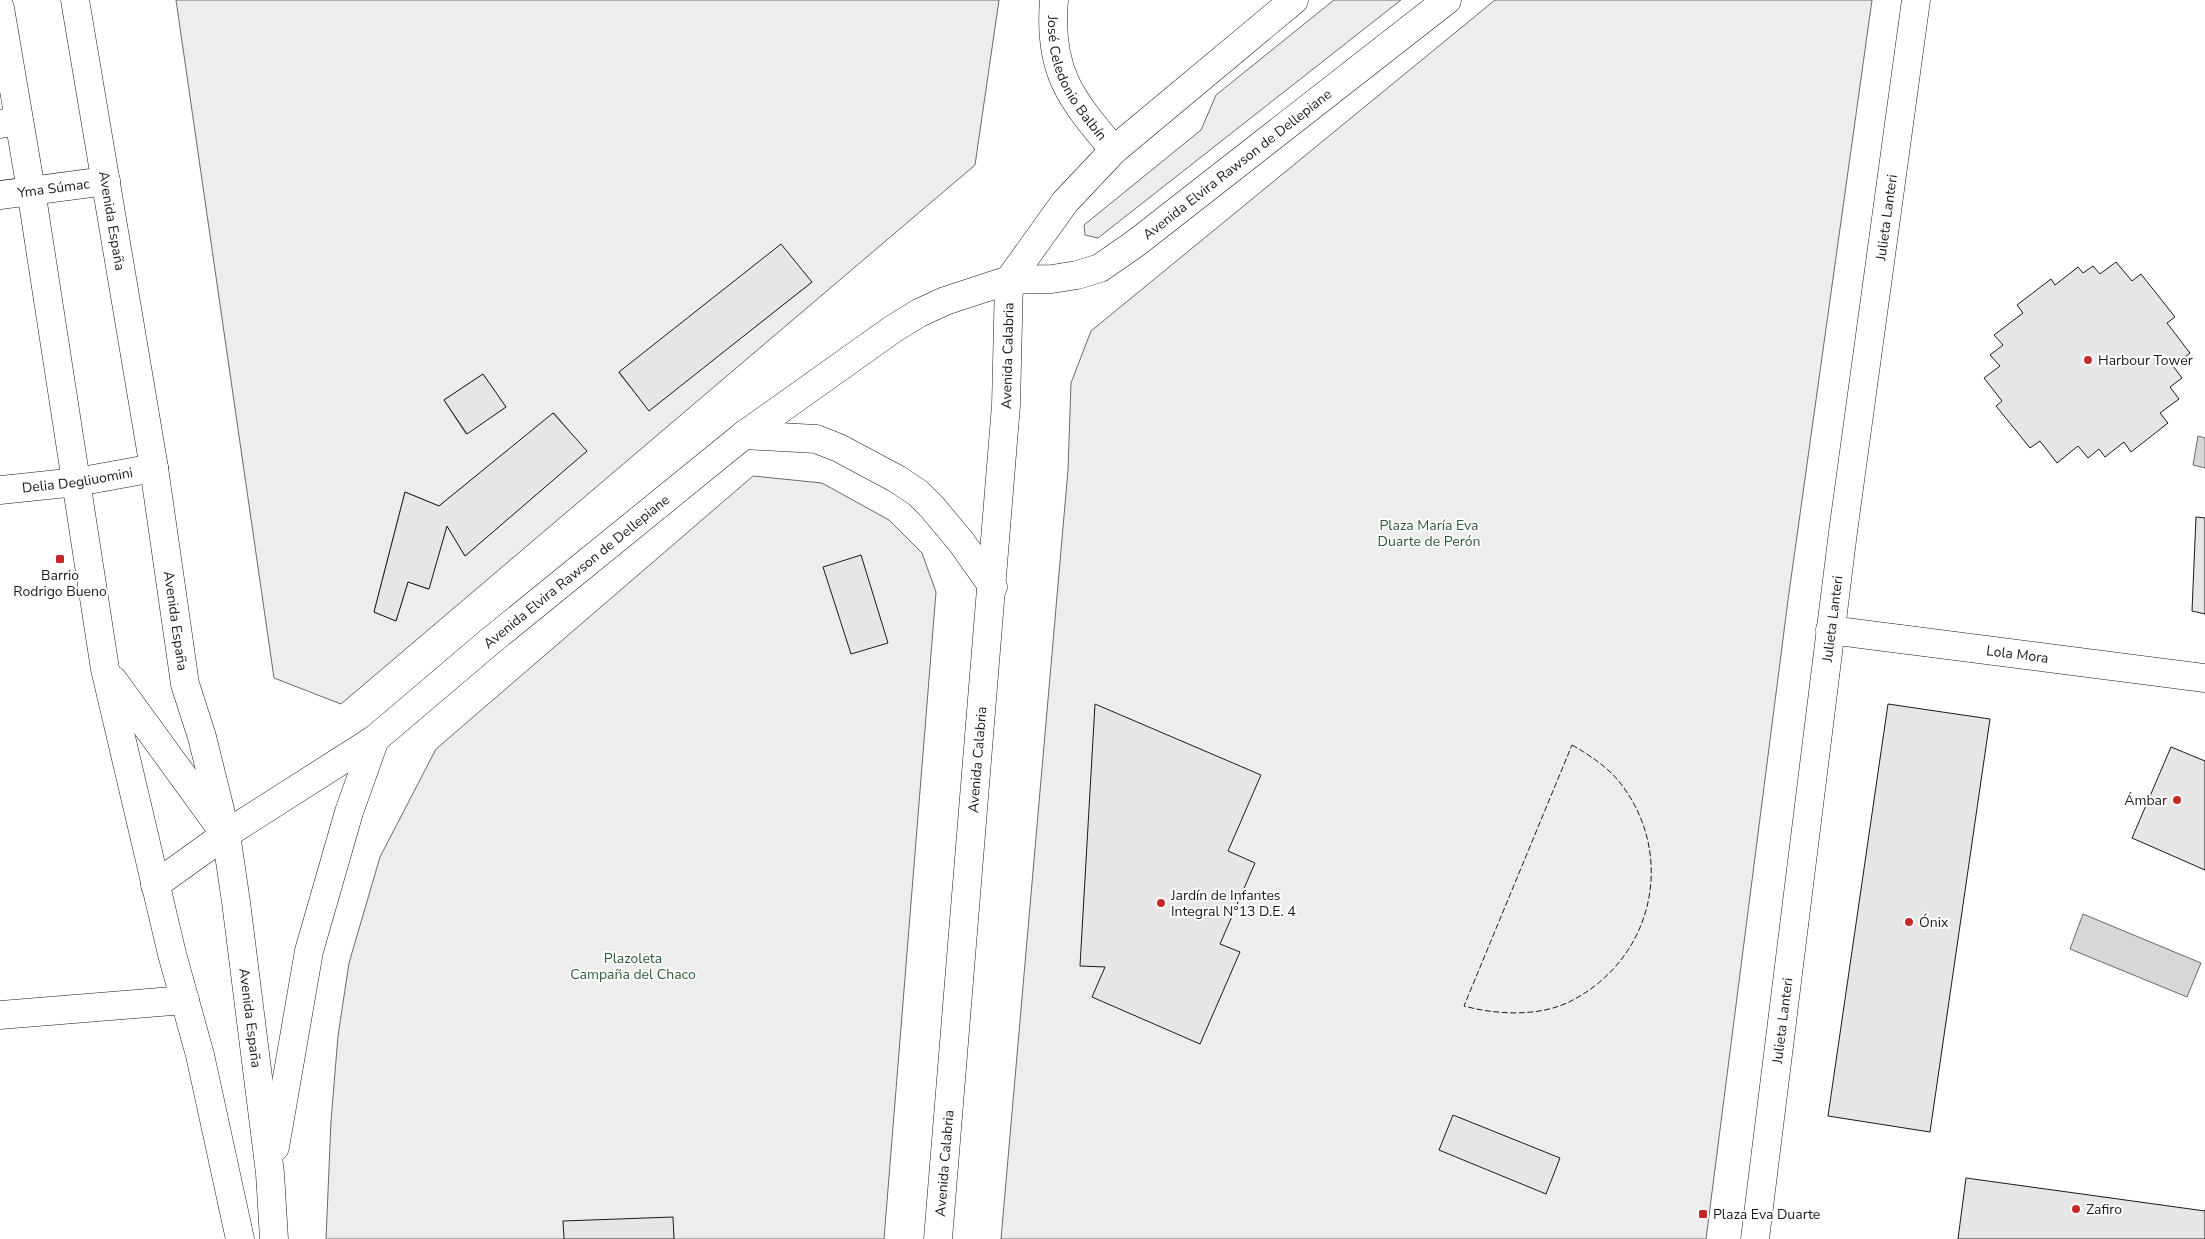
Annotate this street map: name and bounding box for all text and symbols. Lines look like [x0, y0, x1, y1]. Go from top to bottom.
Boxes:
street label: José Celedonio Balbín [1043, 14, 1111, 145]
street label: Avenida Elvira Rawson de Dellepiane [1139, 85, 1336, 244]
street label: Avenida España [94, 170, 130, 272]
street label: Julieta Lanteri [1871, 173, 1902, 263]
street label: Yma Súmac [15, 174, 91, 203]
street label: Avenida Calabria [997, 302, 1018, 409]
place label: Harbour Tower [2098, 351, 2193, 370]
marker: Harbour Tower [2082, 354, 2094, 366]
street label: Delia Degliuomini [21, 463, 134, 498]
street label: Avenida Elvira Rawson de Dellepiane [479, 490, 674, 653]
park label: Plaza María Eva Duarte de Perón [1378, 516, 1480, 551]
marker: Barrio Rodrigo Bueno [54, 553, 66, 565]
place label: Barrio Rodrigo Bueno [13, 566, 107, 601]
street label: Avenida España [159, 570, 192, 672]
street label: Julieta Lanteri [1818, 575, 1847, 664]
street label: Lola Mora [1985, 641, 2050, 668]
street label: Avenida Calabria [964, 706, 991, 814]
place label: Ámbar [2124, 791, 2167, 810]
marker: Ámbar [2171, 794, 2183, 806]
place label: Jardín de Infantes Integral N°13 D.E. 4 [1170, 886, 1296, 921]
marker: Jardín de Infantes Integral N°13 D.E. 4 [1155, 897, 1167, 909]
place label: Ónix [1919, 913, 1949, 932]
marker: Ónix [1903, 916, 1915, 928]
park label: Plazoleta Campaña del Chaco [570, 949, 696, 984]
street label: Avenida España [234, 967, 266, 1069]
street label: Julieta Lanteri [1768, 977, 1797, 1066]
street label: Avenida Calabria [931, 1109, 958, 1217]
place label: Zafiro [2086, 1200, 2122, 1219]
marker: Zafiro [2070, 1203, 2082, 1215]
place label: Plaza Eva Duarte [1713, 1205, 1820, 1224]
marker: Plaza Eva Duarte [1697, 1208, 1709, 1220]

